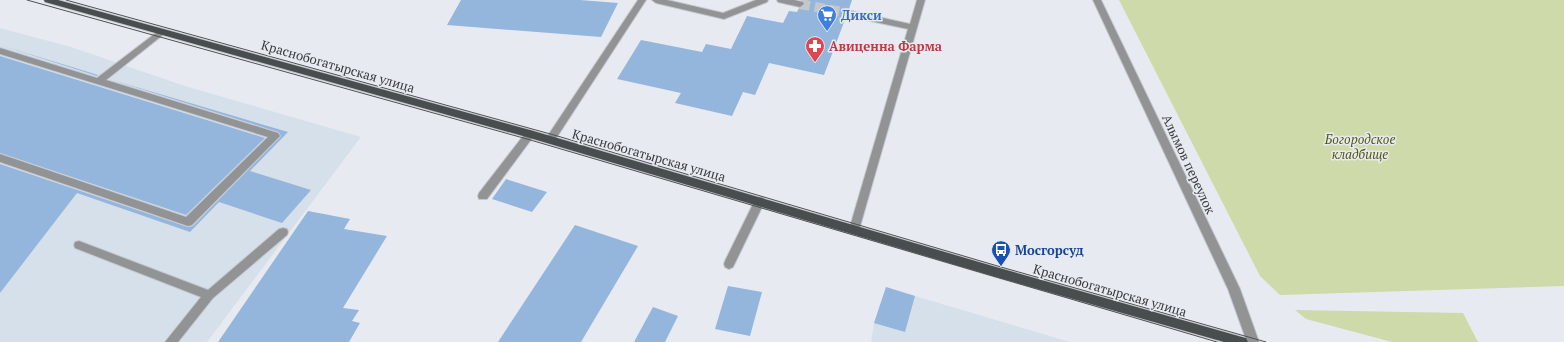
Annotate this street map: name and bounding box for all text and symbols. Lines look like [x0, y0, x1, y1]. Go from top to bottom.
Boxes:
supermarket icon: Дикси [816, 4, 838, 32]
place label: Дикси [841, 6, 882, 24]
street label: Краснобогатырская улица [259, 35, 417, 97]
pharmacy icon: Авиценна Фарма [804, 35, 826, 63]
place label: Авиценна Фарма [829, 37, 943, 55]
street label: Алымов переулок [1158, 111, 1220, 218]
street label: Краснобогатырская улица [570, 124, 728, 186]
park label: Богородское кладбище [1324, 130, 1395, 163]
bus stop icon: Мосгорсуд [990, 239, 1012, 267]
place label: Мосгорсуд [1015, 241, 1084, 259]
street label: Краснобогатырская улица [1031, 259, 1189, 321]

